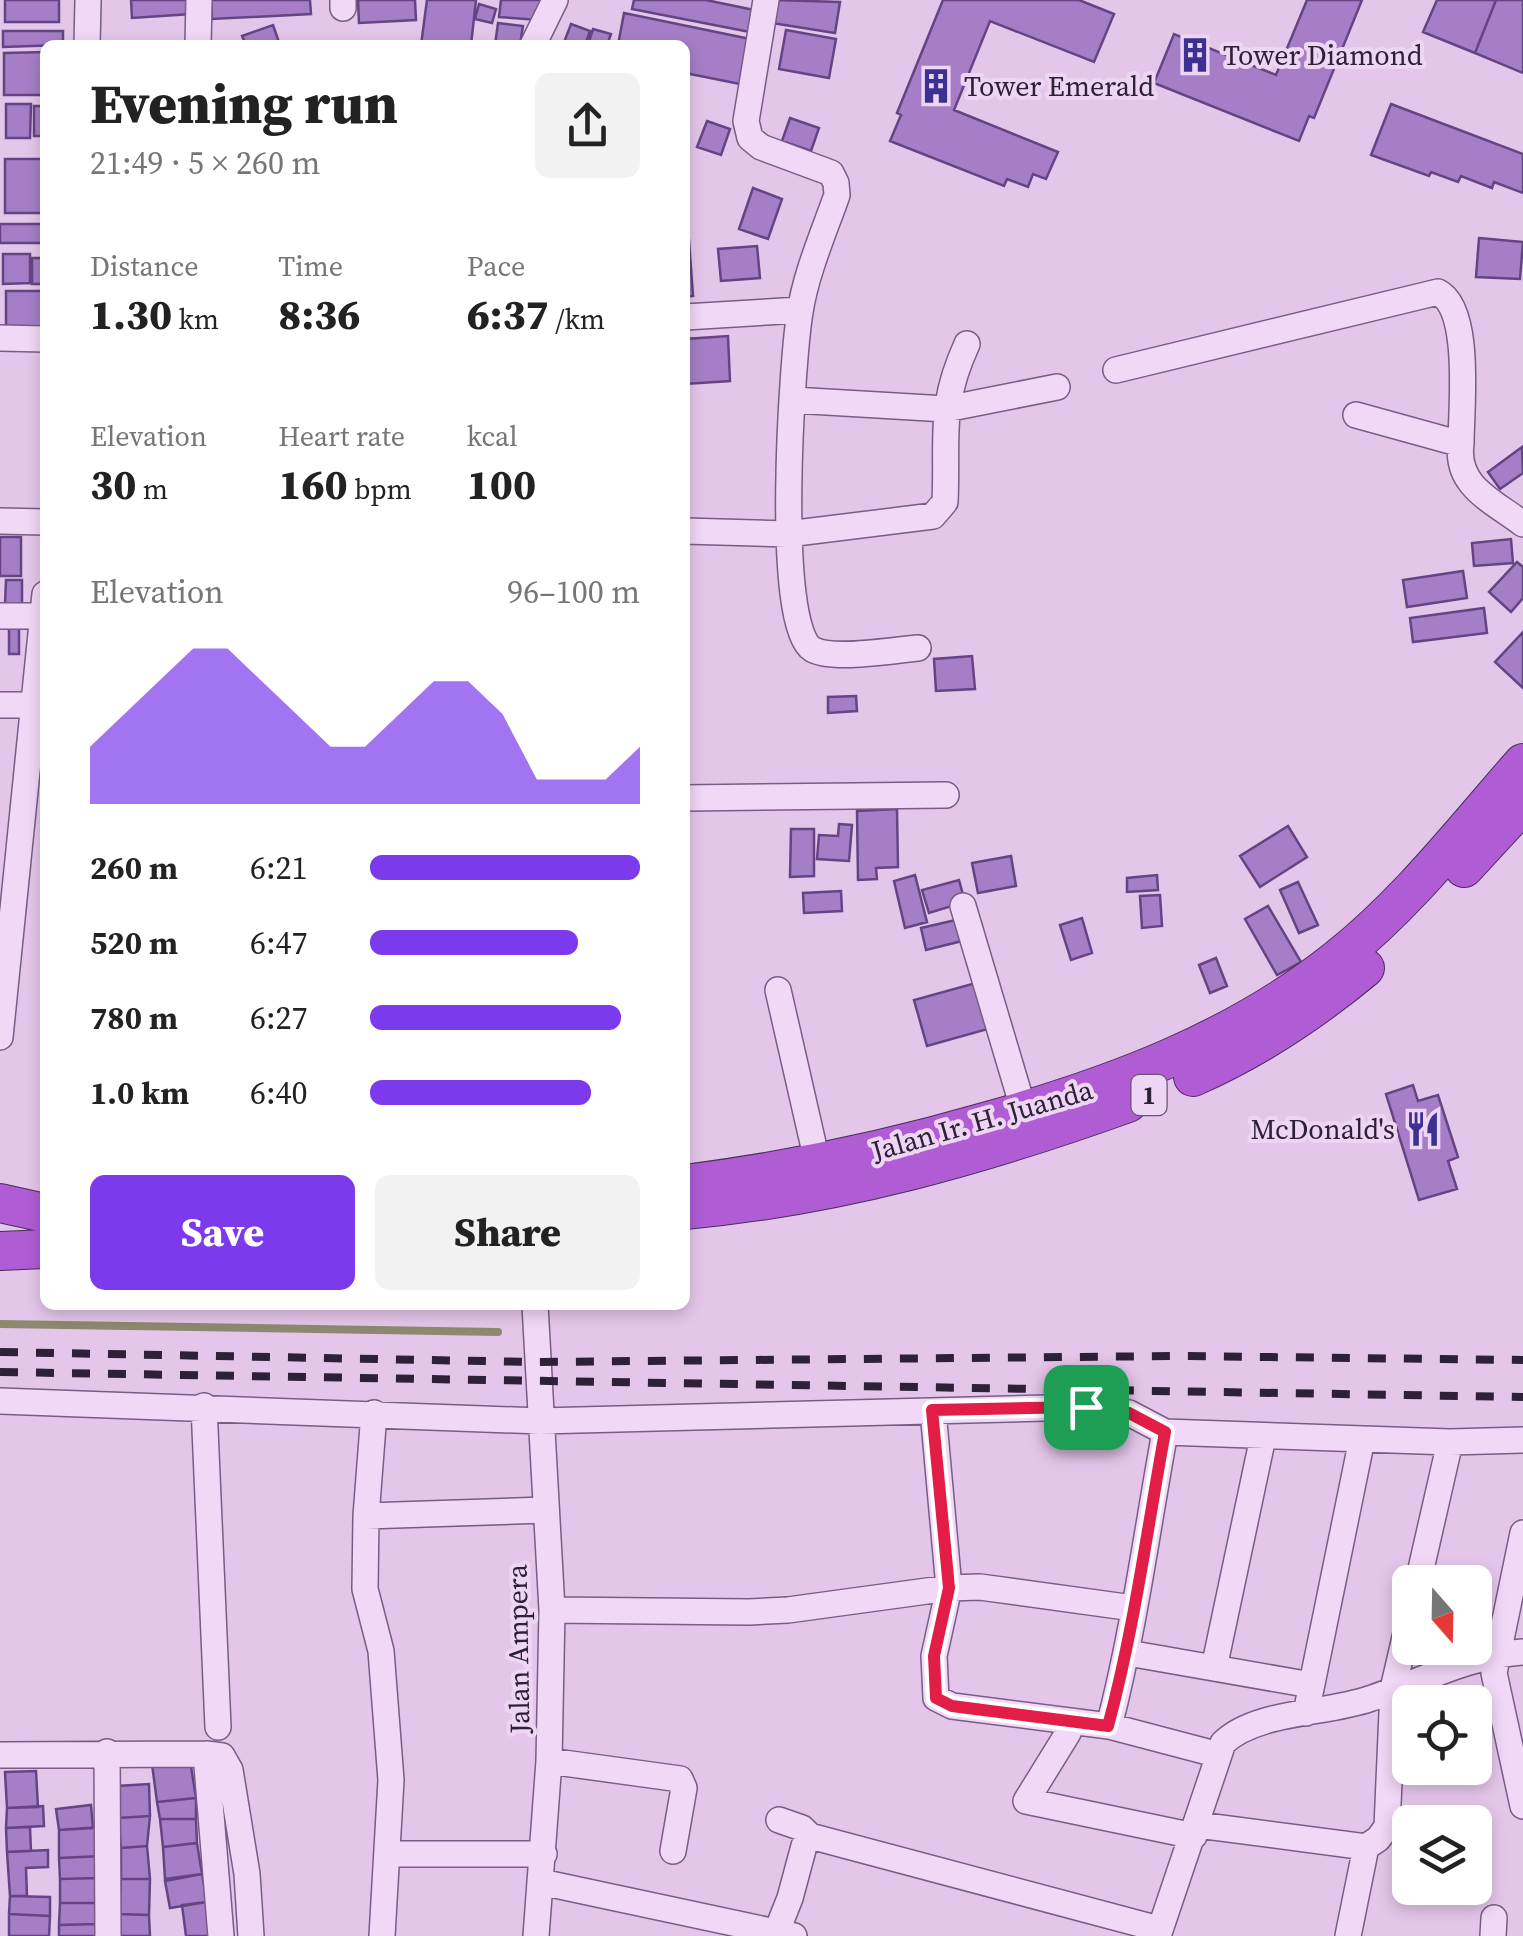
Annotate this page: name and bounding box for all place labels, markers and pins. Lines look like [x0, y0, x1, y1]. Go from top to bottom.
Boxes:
building icon: Tower Diamond [1176, 36, 1214, 74]
place label: Tower Diamond [1223, 36, 1423, 74]
building icon: Tower Emerald [917, 67, 955, 105]
place label: Tower Emerald [964, 67, 1154, 105]
place label: McDonald's [1250, 1110, 1395, 1148]
restaurant icon: McDonald's [1404, 1110, 1442, 1148]
pin [1044, 1365, 1129, 1450]

